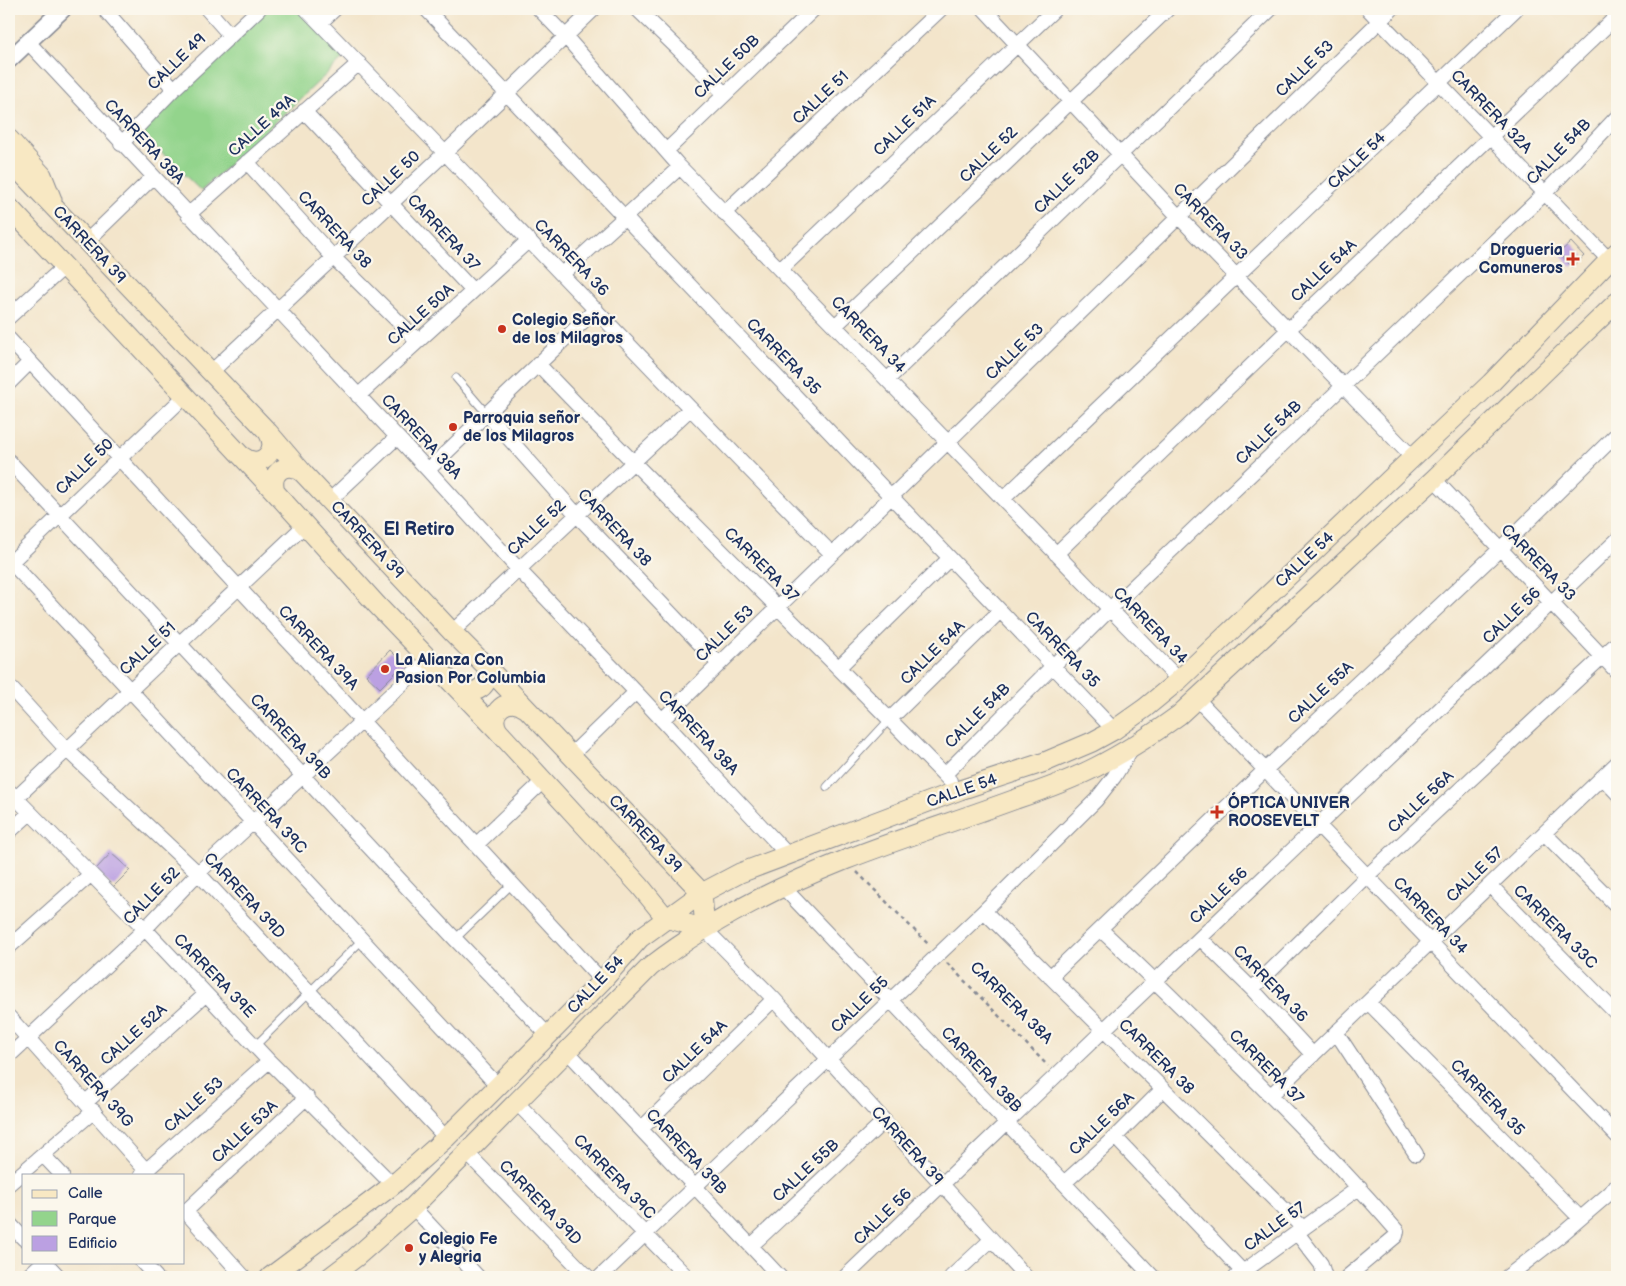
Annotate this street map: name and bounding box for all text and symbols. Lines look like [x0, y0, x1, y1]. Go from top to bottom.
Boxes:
street label: CALLE 49 [144, 30, 210, 94]
street label: CALLE 50B [690, 31, 764, 103]
street label: CALLE 53 [1272, 37, 1338, 101]
street label: CARRERA 32A [1446, 66, 1536, 158]
street label: CALLE 51 [789, 67, 853, 129]
street label: CALLE 49A [225, 91, 299, 161]
street label: CALLE 51A [870, 91, 940, 160]
street label: CARRERA 38A [100, 96, 188, 188]
street label: CALLE 54B [1523, 115, 1595, 189]
street label: CALLE 52 [956, 122, 1022, 187]
street label: CALLE 54 [1324, 129, 1390, 193]
street label: CALLE 52B [1030, 146, 1104, 218]
street label: CALLE 50 [358, 147, 424, 211]
street label: CARRERA 33 [1169, 180, 1252, 265]
street label: CARRERA 38 [293, 187, 375, 273]
street label: CARRERA 37 [403, 191, 483, 275]
street label: CARRERA 39 [48, 202, 130, 288]
street label: CARRERA 36 [530, 216, 613, 301]
street label: CALLE 54A [1287, 236, 1361, 306]
place label: Drogueria Comuneros [1479, 241, 1563, 278]
marker: Drogueria Comuneros [1567, 253, 1579, 265]
street label: CALLE 50A [384, 280, 458, 350]
street label: CARRERA 34 [827, 293, 910, 378]
place label: Colegio Señor de los Milagros [512, 311, 623, 348]
street label: CARRERA 35 [742, 315, 824, 399]
street label: CALLE 53 [982, 320, 1048, 384]
marker: Colegio Señor de los Milagros [496, 323, 508, 335]
street label: CARRERA 38A [377, 391, 465, 483]
street label: CALLE 54B [1232, 397, 1306, 469]
place label: Parroquia señor de los Milagros [463, 409, 581, 446]
marker: Parroquia señor de los Milagros [447, 421, 459, 433]
street label: CALLE 50 [52, 435, 118, 499]
street label: CARRERA 38 [573, 485, 655, 571]
street label: CALLE 52 [504, 496, 571, 560]
street label: CARRERA 39 [326, 497, 408, 583]
district label: El Retiro [383, 519, 455, 540]
street label: CARRERA 33 [1497, 521, 1580, 606]
street label: CARRERA 37 [720, 524, 802, 606]
street label: CALLE 54 [1272, 528, 1338, 592]
street label: CARRERA 34 [1109, 584, 1192, 669]
street label: CALLE 56 [1479, 584, 1545, 648]
street label: CARRERA 39A [274, 602, 362, 694]
street label: CALLE 53 [692, 602, 758, 666]
street label: CARRERA 35 [1021, 608, 1103, 692]
street label: CALLE 54A [897, 617, 969, 689]
street label: CALLE 51 [116, 618, 180, 680]
place label: La Alianza Con Pasion Por Columbia [395, 651, 546, 688]
street label: CALLE 55A [1284, 658, 1358, 728]
marker: La Alianza Con Pasion Por Columbia [379, 663, 391, 675]
street label: CALLE 54B [941, 679, 1015, 753]
street label: CARRERA 38A [654, 687, 742, 779]
street label: CARRERA 39B [246, 690, 334, 784]
street label: CARRERA 39C [221, 764, 311, 858]
street label: CALLE 56A [1384, 767, 1458, 837]
street label: CALLE 54 [924, 770, 1000, 812]
street label: CARRERA 39 [604, 791, 686, 877]
place label: ÓPTICA UNIVER ROOSEVELT [1228, 791, 1350, 831]
marker: ÓPTICA UNIVER ROOSEVELT [1210, 805, 1224, 819]
street label: CALLE 57 [1443, 843, 1507, 907]
street label: CARRERA 39D [199, 849, 289, 943]
street label: CALLE 52 [120, 863, 185, 929]
street label: CALLE 56 [1186, 864, 1252, 928]
street label: CARRERA 34 [1389, 874, 1472, 959]
street label: CARRERA 33C [1509, 881, 1601, 973]
street label: CARRERA 39E [169, 930, 259, 1022]
street label: CARRERA 36 [1229, 942, 1312, 1027]
street label: CALLE 54 [564, 952, 628, 1018]
street label: CARRERA 38A [966, 958, 1056, 1048]
street label: CALLE 55 [827, 973, 893, 1037]
street label: CALLE 52A [97, 1000, 171, 1070]
street label: CARRERA 38 [1114, 1015, 1198, 1099]
street label: CALLE 54A [659, 1016, 732, 1088]
street label: CARRERA 38B [937, 1023, 1025, 1117]
street label: CARRERA 37 [1225, 1026, 1307, 1108]
street label: CARRERA 39G [49, 1036, 137, 1132]
street label: CARRERA 35 [1446, 1056, 1528, 1140]
street label: CALLE 53 [160, 1073, 228, 1137]
street label: CALLE 56A [1065, 1088, 1139, 1160]
street label: CALLE 53A [208, 1097, 282, 1167]
street label: CARRERA 39 [867, 1103, 947, 1189]
street label: CARRERA 39B [642, 1105, 730, 1199]
street label: CARRERA 39C [569, 1131, 659, 1223]
street label: CALLE 55B [769, 1135, 843, 1206]
street label: CARRERA 39D [495, 1157, 585, 1249]
legend [22, 1174, 185, 1264]
text: Calle [68, 1184, 103, 1203]
street label: CALLE 56 [850, 1185, 916, 1249]
street label: CALLE 57 [1241, 1198, 1310, 1256]
text: Parque [68, 1210, 117, 1229]
place label: Colegio Fe y Alegria [419, 1230, 498, 1267]
text: Edificio [68, 1234, 117, 1253]
marker: Colegio Fe y Alegria [403, 1242, 415, 1254]

